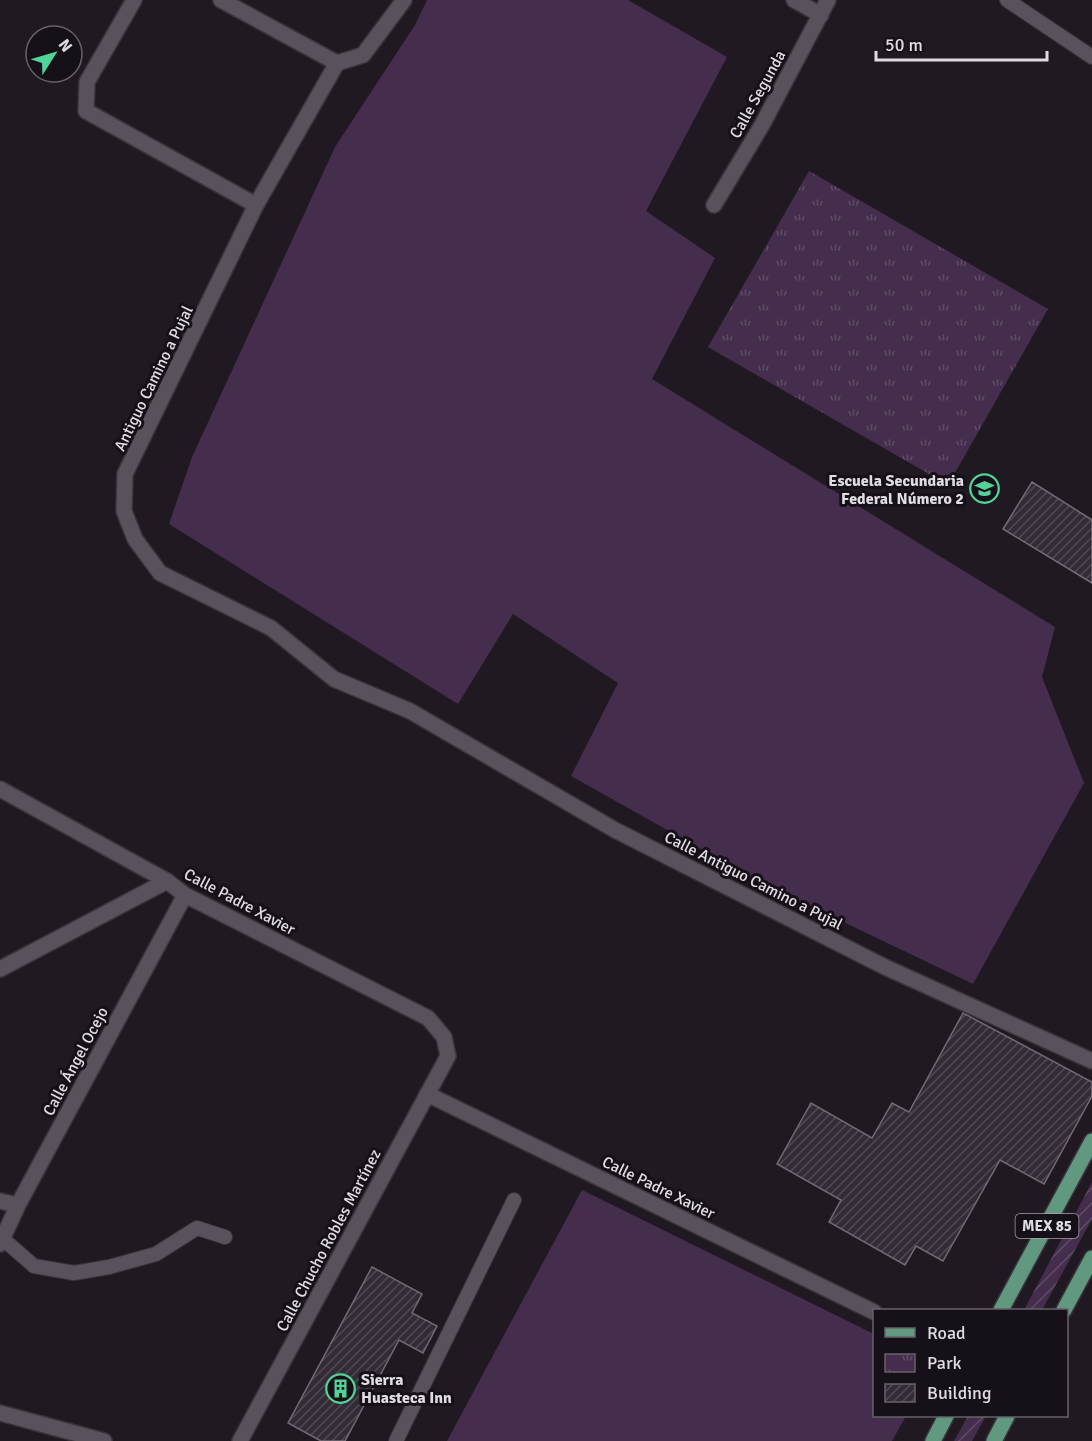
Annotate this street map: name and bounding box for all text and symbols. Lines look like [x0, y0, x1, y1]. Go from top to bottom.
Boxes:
north arrow [24, 24, 84, 84]
scale bar [876, 24, 1047, 62]
text: 50 m [885, 34, 923, 56]
text: N [54, 35, 77, 56]
street label: Calle Segunda [725, 47, 790, 142]
street label: Antiguo Camino a Pujal [110, 302, 198, 454]
place label: Escuela Secundaria Federal Número 2 [828, 471, 964, 509]
school or university icon: Escuela Secundaria Federal Número 2 [969, 473, 1001, 505]
street label: Calle Antiguo Camino a Pujal [661, 827, 846, 935]
street label: Calle Padre Xavier [181, 864, 299, 940]
street label: Calle Ángel Ocejo [39, 1004, 113, 1119]
street label: Calle Chucho Robles Martínez [272, 1146, 386, 1335]
street label: Calle Padre Xavier [599, 1152, 718, 1224]
road number: MEX 85 [1016, 1214, 1078, 1238]
legend [873, 1309, 1068, 1417]
text: Road [927, 1322, 966, 1344]
text: Park [927, 1352, 962, 1374]
place label: Sierra Huasteca Inn [361, 1370, 452, 1408]
building icon: Sierra Huasteca Inn [324, 1372, 356, 1404]
text: Building [927, 1382, 991, 1404]

